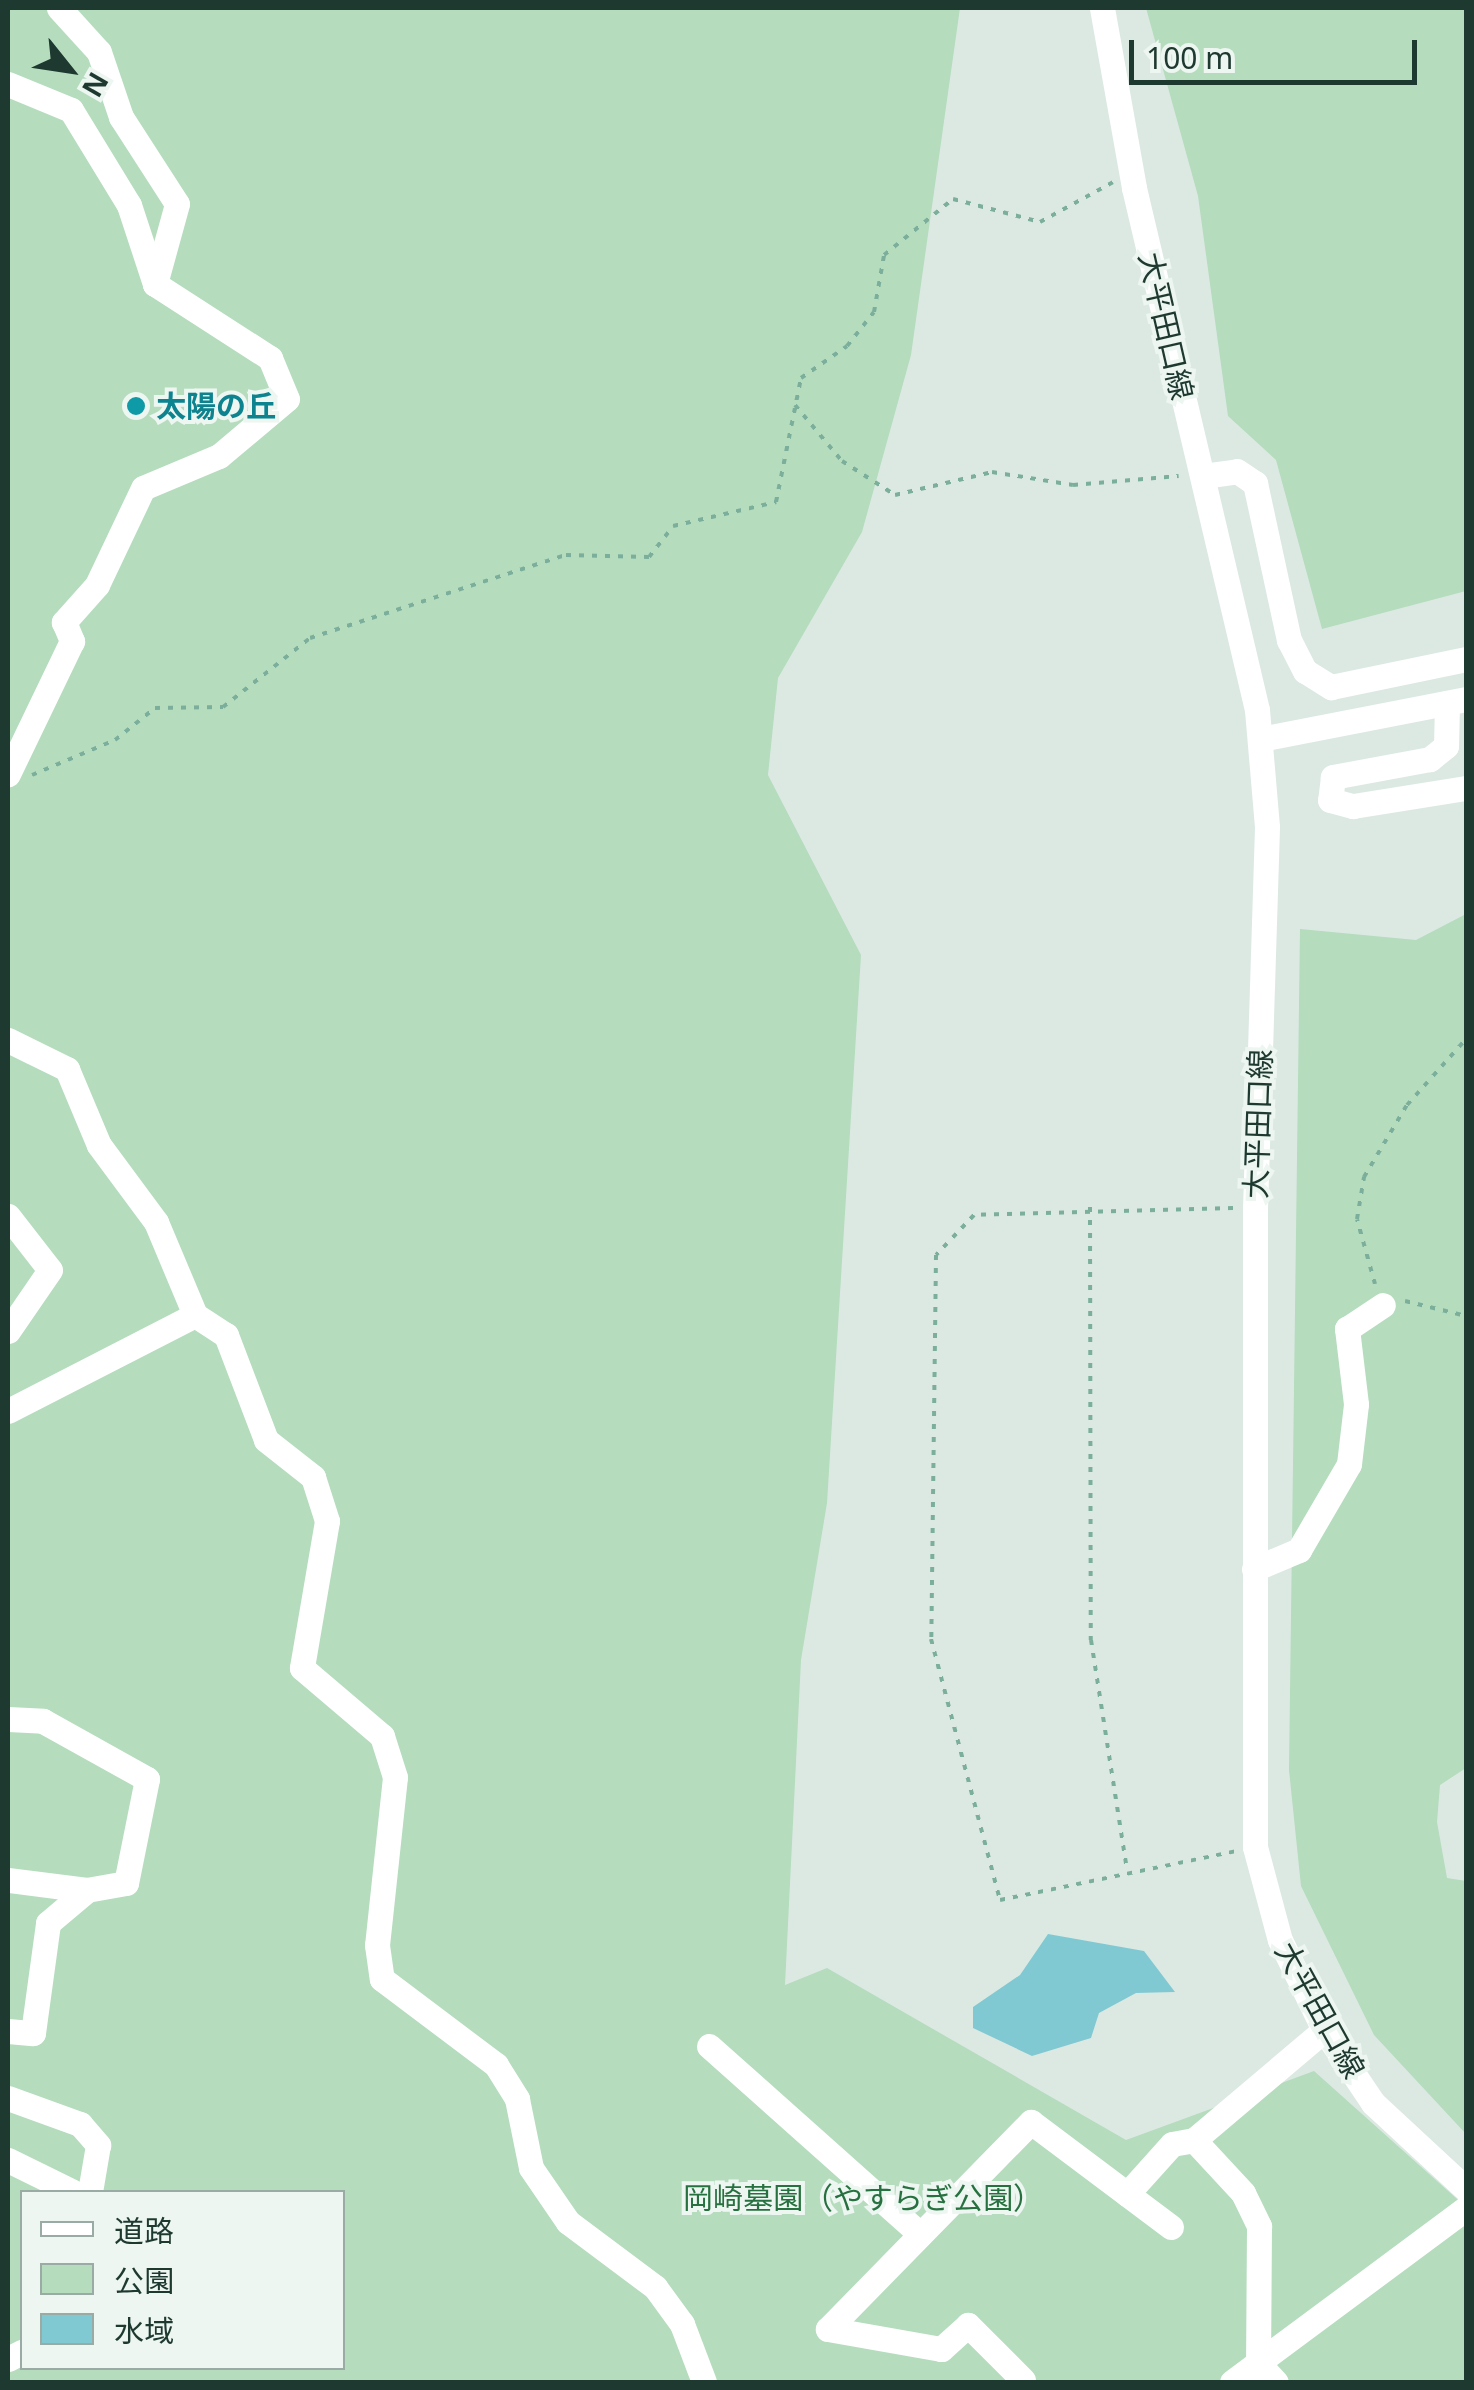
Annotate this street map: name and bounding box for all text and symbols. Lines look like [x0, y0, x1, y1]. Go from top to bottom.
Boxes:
north arrow [20, 20, 120, 120]
scale bar [1134, 20, 1422, 82]
text: 100 m [1146, 37, 1233, 78]
text: N [74, 66, 118, 104]
street label: 大平田口線 [1132, 249, 1200, 403]
place label: 太陽の丘 [156, 388, 276, 424]
marker: 太陽の丘 [125, 395, 147, 417]
street label: 大平田口線 [1237, 1048, 1279, 1200]
street label: 大平田口線 [1268, 1936, 1372, 2084]
park label: 岡崎墓園（やすらぎ公園） [683, 2180, 1043, 2216]
legend [20, 2190, 345, 2370]
text: 道路 [114, 2210, 174, 2251]
text: 公園 [114, 2260, 174, 2301]
text: 水域 [114, 2310, 174, 2351]

